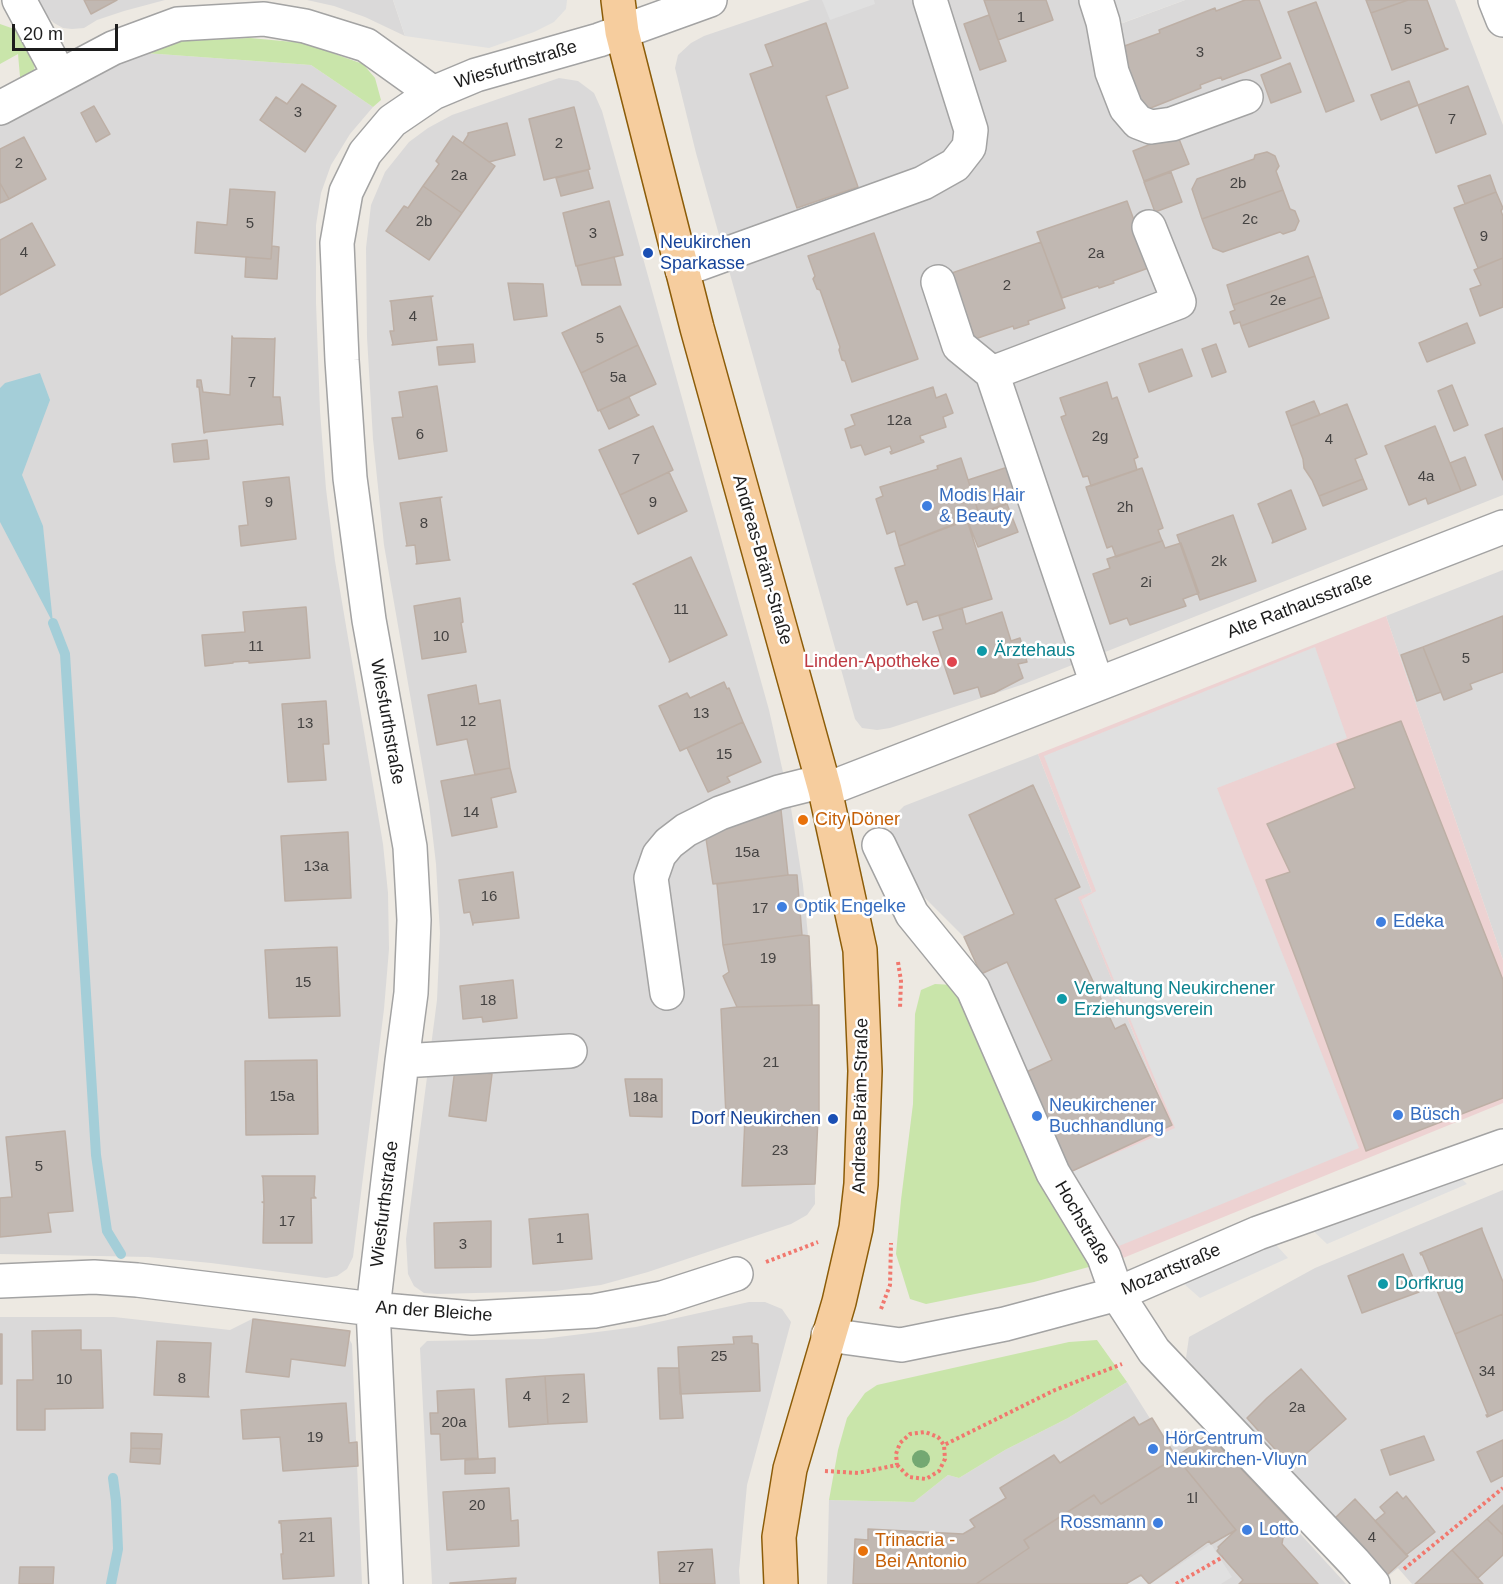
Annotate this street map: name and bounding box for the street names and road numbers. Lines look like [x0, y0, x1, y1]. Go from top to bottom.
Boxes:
street label: Wiesfurthstraße [452, 36, 580, 94]
street label: Andreas-Bräm-Straße [727, 472, 797, 648]
street label: Alte Rathausstraße [1224, 568, 1376, 644]
street label: Wiesfurthstraße [365, 658, 409, 786]
street label: Andreas-Bräm-Straße [849, 1018, 873, 1194]
street label: Wiesfurthstraße [367, 1140, 403, 1268]
street label: Hochstraße [1049, 1177, 1115, 1269]
street label: Mozartstraße [1118, 1239, 1224, 1301]
street label: An der Bleiche [375, 1297, 493, 1327]

